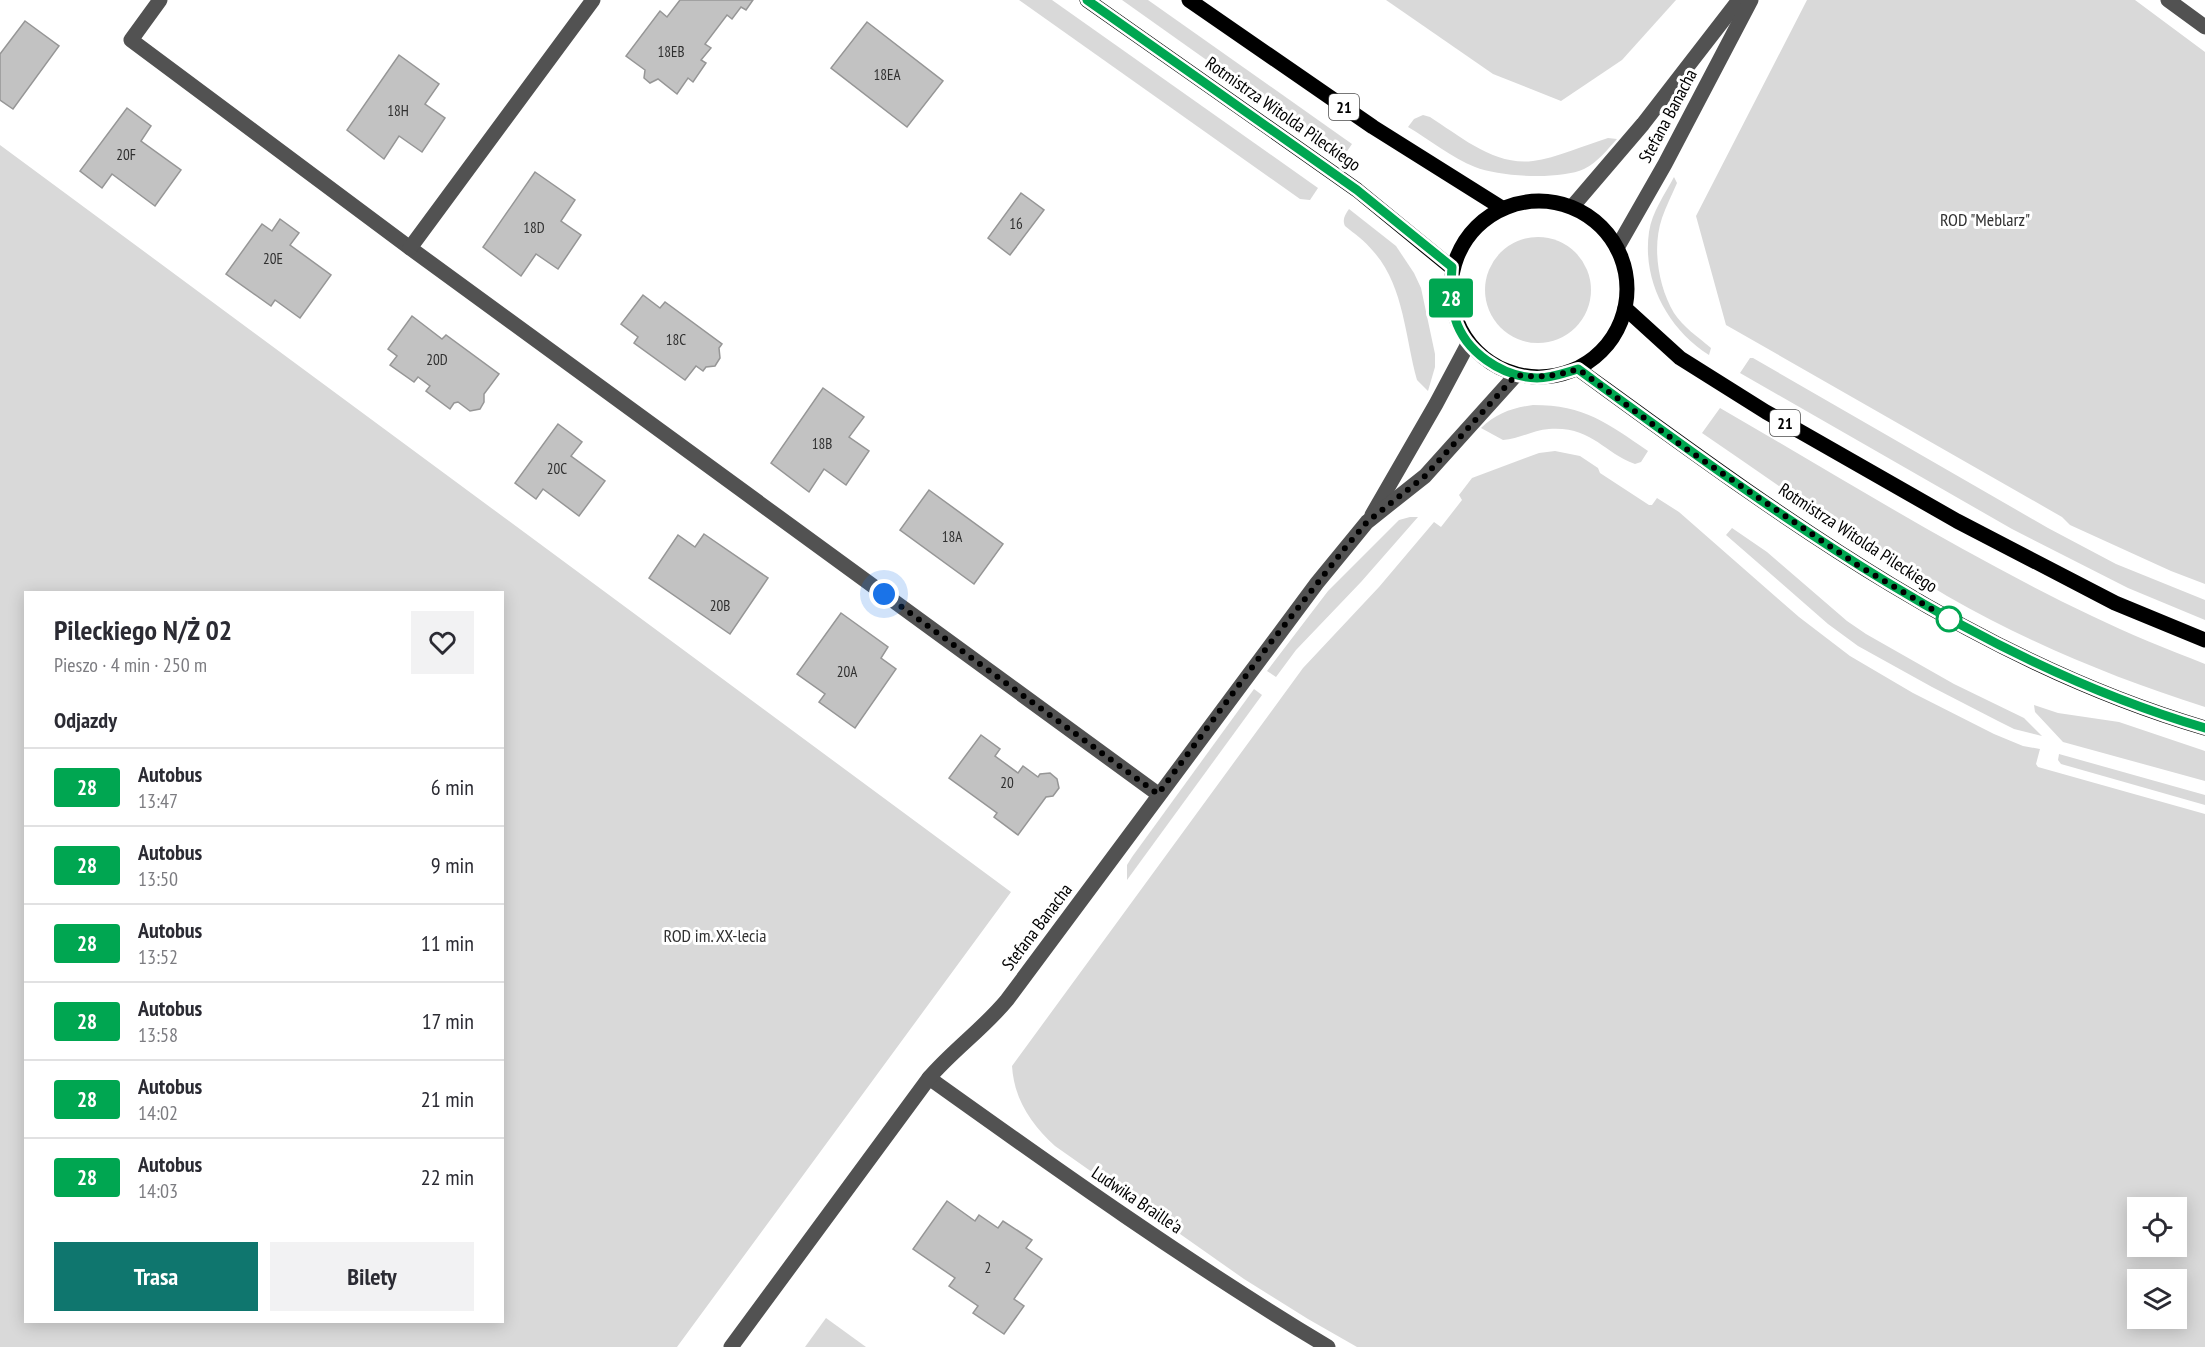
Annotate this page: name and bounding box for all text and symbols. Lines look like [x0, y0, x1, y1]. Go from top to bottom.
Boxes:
house number: 18EB [657, 42, 685, 61]
street label: Rotmistrza Witolda Pileckiego [1201, 51, 1366, 176]
house number: 18EA [873, 65, 901, 84]
street label: Stefana Banacha [1633, 65, 1702, 167]
road number: 21 [1329, 94, 1359, 120]
house number: 18H [387, 101, 409, 120]
house number: 20F [116, 145, 136, 164]
park label: ROD "Meblarz" [1940, 208, 2030, 231]
house number: 16 [1009, 214, 1023, 233]
house number: 18D [523, 218, 545, 237]
house number: 20E [263, 249, 283, 268]
line badge: 28 [1424, 278, 1478, 318]
text: 28 [1441, 285, 1461, 312]
house number: 18C [666, 330, 686, 349]
house number: 20D [426, 350, 448, 369]
road number: 21 [1770, 410, 1800, 436]
house number: 18B [812, 434, 832, 453]
house number: 20C [547, 459, 567, 478]
street label: Rotmistrza Witolda Pileckiego [1775, 478, 1942, 598]
house number: 18A [942, 527, 963, 546]
your location [869, 579, 899, 609]
house number: 20B [710, 596, 730, 615]
unlabelled marker [1936, 606, 1962, 632]
text: Pileckiego N/Ż 02 [54, 611, 232, 648]
button: heart [411, 611, 474, 674]
text: Pieszo · 4 min · 250 m [54, 652, 207, 678]
house number: 20A [837, 662, 858, 681]
text: Odjazdy [54, 706, 117, 734]
text: Autobus [138, 760, 202, 788]
text: 6 min [431, 773, 474, 801]
house number: 20 [1000, 773, 1014, 792]
text: 28 [77, 774, 97, 801]
text: 13:47 [138, 788, 178, 814]
text: Autobus [138, 838, 202, 866]
text: 9 min [431, 851, 474, 879]
text: 28 [77, 852, 97, 879]
text: 13:50 [138, 866, 178, 892]
street label: Stefana Banacha [996, 879, 1077, 975]
text: Autobus [138, 916, 202, 944]
park label: ROD im. XX-lecia [664, 924, 766, 947]
text: 11 min [421, 929, 474, 957]
text: 28 [77, 930, 97, 957]
text: 13:52 [138, 944, 178, 970]
text: Autobus [138, 994, 202, 1022]
text: 17 min [422, 1007, 474, 1035]
text: 28 [77, 1008, 97, 1035]
text: 13:58 [138, 1022, 178, 1048]
text: Autobus [138, 1072, 202, 1100]
text: 21 min [421, 1085, 474, 1113]
text: 28 [77, 1086, 97, 1113]
text: 14:02 [138, 1100, 178, 1126]
text: Autobus [138, 1150, 202, 1178]
street label: Ludwika Braille'a [1087, 1161, 1187, 1238]
text: 22 min [421, 1163, 474, 1191]
text: 28 [77, 1164, 97, 1191]
text: 14:03 [138, 1178, 178, 1204]
map controls [2127, 1197, 2187, 1329]
button: locate [2127, 1197, 2187, 1257]
button: Trasa [54, 1242, 258, 1311]
button: Bilety [270, 1242, 474, 1311]
house number: 2 [985, 1258, 991, 1277]
button: layers [2127, 1269, 2187, 1329]

